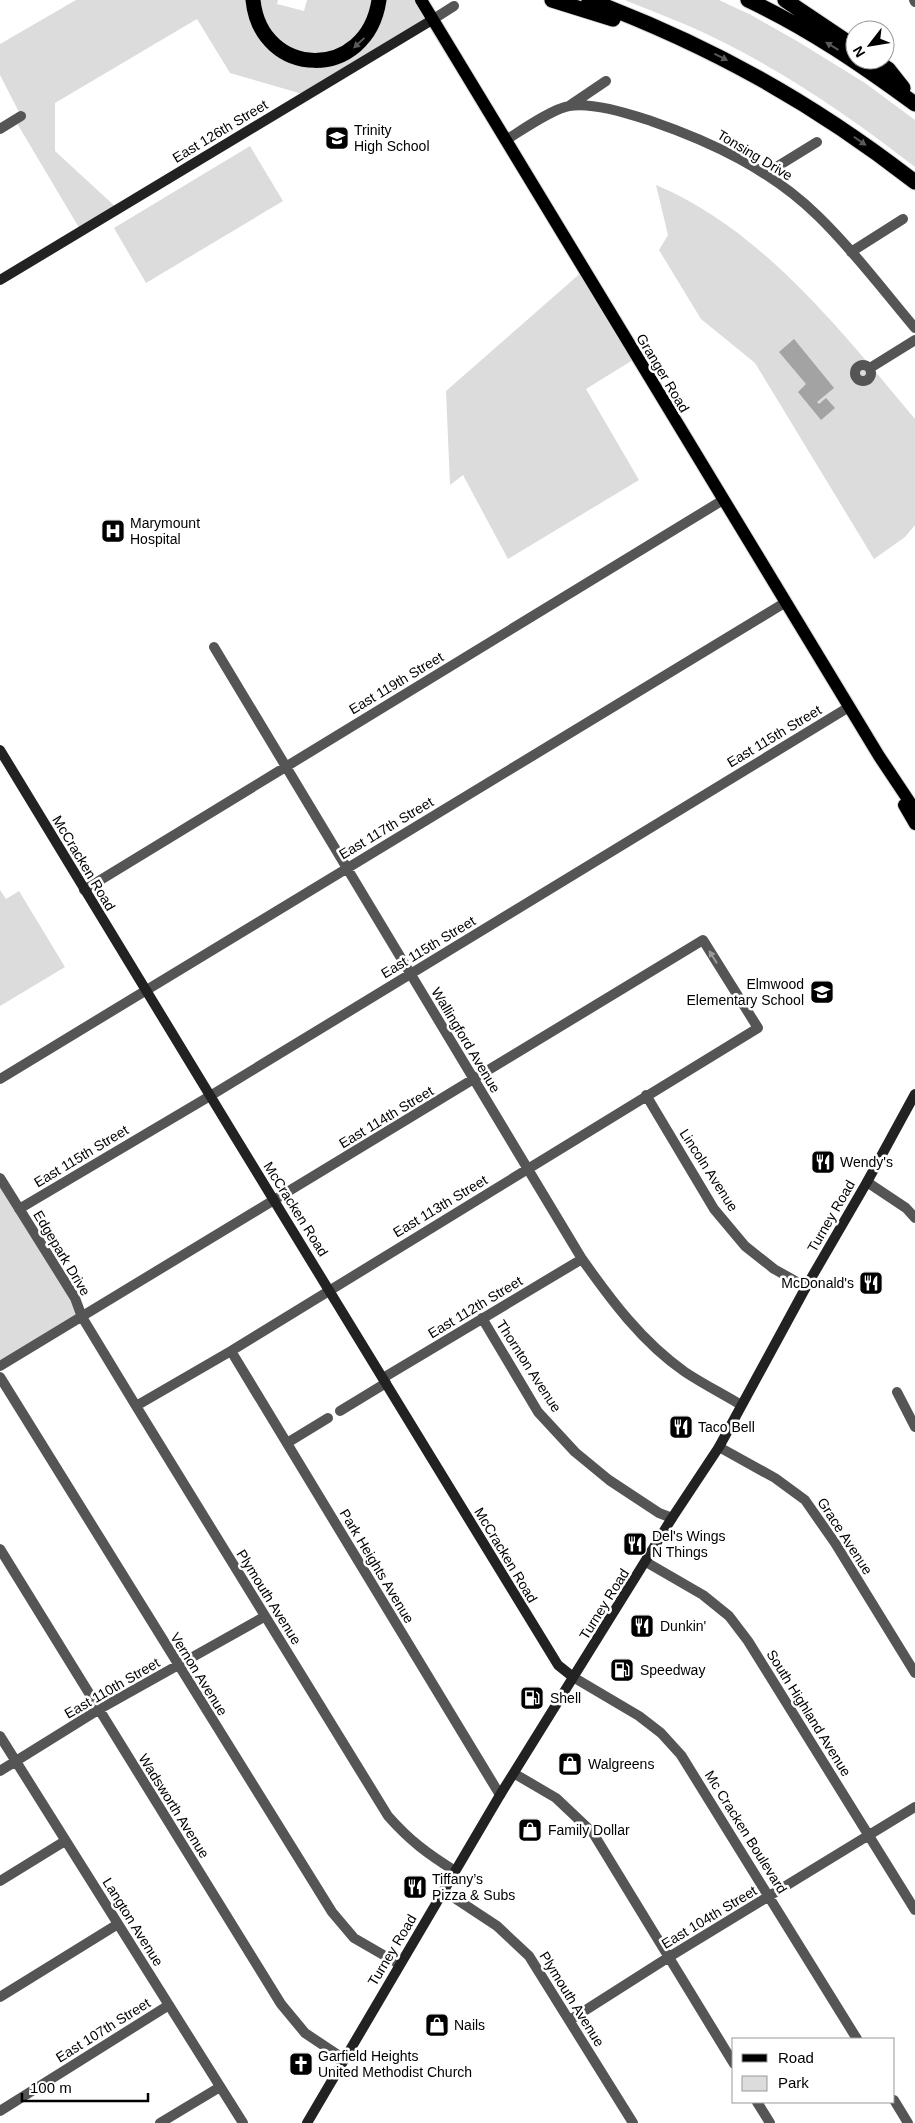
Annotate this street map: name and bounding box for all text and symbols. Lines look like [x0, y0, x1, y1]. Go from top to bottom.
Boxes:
north arrow [845, 20, 895, 70]
one-way arrow [353, 37, 365, 49]
one-way arrow [825, 42, 838, 51]
text: N [849, 43, 868, 60]
one-way arrow [714, 53, 728, 61]
street label: East 126th Street [170, 96, 271, 166]
place label: Trinity High School [354, 122, 430, 154]
school or university icon: Trinity High School [324, 125, 350, 151]
street label: Tonsing Drive [715, 126, 796, 184]
one-way arrow [853, 136, 867, 146]
street label: Granger Road [633, 331, 693, 415]
place label: Marymount Hospital [130, 515, 200, 547]
hospital icon: Marymount Hospital [100, 518, 126, 544]
street label: East 119th Street [346, 648, 446, 717]
street label: East 115th Street [724, 701, 824, 770]
street label: East 117th Street [336, 793, 436, 862]
street label: McCracken Road [49, 813, 119, 913]
street label: East 115th Street [378, 912, 478, 981]
one-way arrow [709, 950, 718, 963]
place label: Elmwood Elementary School [686, 976, 804, 1008]
school or university icon: Elmwood Elementary School [809, 979, 835, 1005]
street label: Wallingford Avenue [428, 985, 504, 1096]
street label: East 114th Street [336, 1082, 436, 1151]
street label: East 115th Street [31, 1121, 131, 1190]
street label: Lincoln Avenue [676, 1126, 742, 1214]
restaurant icon: Wendy's [810, 1149, 836, 1175]
place label: Wendy's [840, 1154, 893, 1170]
street label: McCracken Road [261, 1159, 331, 1259]
street label: East 113th Street [390, 1171, 490, 1240]
street label: Turney Road [804, 1177, 858, 1255]
street label: Edgepark Drive [30, 1208, 94, 1299]
restaurant icon: McDonald's [858, 1270, 884, 1296]
street label: East 112th Street [425, 1272, 525, 1341]
place label: McDonald's [781, 1275, 854, 1291]
street label: Thornton Avenue [493, 1317, 565, 1415]
restaurant icon: Taco Bell [668, 1414, 694, 1440]
place label: Taco Bell [698, 1419, 755, 1435]
street label: Grace Avenue [814, 1495, 876, 1578]
street label: McCracken Road [471, 1505, 541, 1605]
street label: Park Heights Avenue [337, 1506, 418, 1626]
place label: Del's Wings N Things [652, 1528, 725, 1560]
restaurant icon: Del's Wings N Things [622, 1531, 648, 1557]
street label: Plymouth Avenue [233, 1547, 305, 1648]
street label: Turney Road [576, 1566, 632, 1642]
restaurant icon: Dunkin' [629, 1613, 655, 1639]
place label: Dunkin' [660, 1618, 706, 1634]
street label: Vernon Avenue [167, 1630, 231, 1719]
street label: South Highland Avenue [764, 1647, 855, 1779]
street label: East 110th Street [62, 1654, 162, 1722]
fuel station icon: Speedway [609, 1657, 635, 1683]
place label: Speedway [640, 1662, 705, 1678]
fuel station icon: Shell [519, 1685, 545, 1711]
place label: Shell [550, 1690, 581, 1706]
street label: Wadsworth Avenue [135, 1751, 213, 1861]
shop icon: Walgreens [557, 1751, 583, 1777]
place label: Walgreens [588, 1756, 654, 1772]
street label: Mc Cracken Boulevard [702, 1768, 790, 1896]
shop icon: Family Dollar [517, 1817, 543, 1843]
place label: Family Dollar [548, 1822, 630, 1838]
place label: Tiffany’s Pizza & Subs [432, 1871, 515, 1903]
restaurant icon: Tiffany’s Pizza & Subs [402, 1874, 428, 1900]
street label: Langton Avenue [99, 1875, 167, 1969]
street label: East 104th Street [659, 1882, 760, 1952]
street label: Turney Road [364, 1911, 420, 1989]
street label: Plymouth Avenue [536, 1949, 608, 2050]
street label: East 107th Street [53, 1994, 153, 2065]
shop icon: Nails [424, 2012, 450, 2038]
place label: Nails [454, 2017, 485, 2033]
legend [732, 2038, 895, 2103]
place label: Garfield Heights United Methodist Church [318, 2048, 472, 2080]
text: Road [778, 2049, 814, 2066]
church icon: Garfield Heights United Methodist Church [288, 2051, 314, 2077]
scale bar [22, 2070, 149, 2102]
text: Park [778, 2074, 809, 2091]
text: 100 m [30, 2079, 72, 2096]

